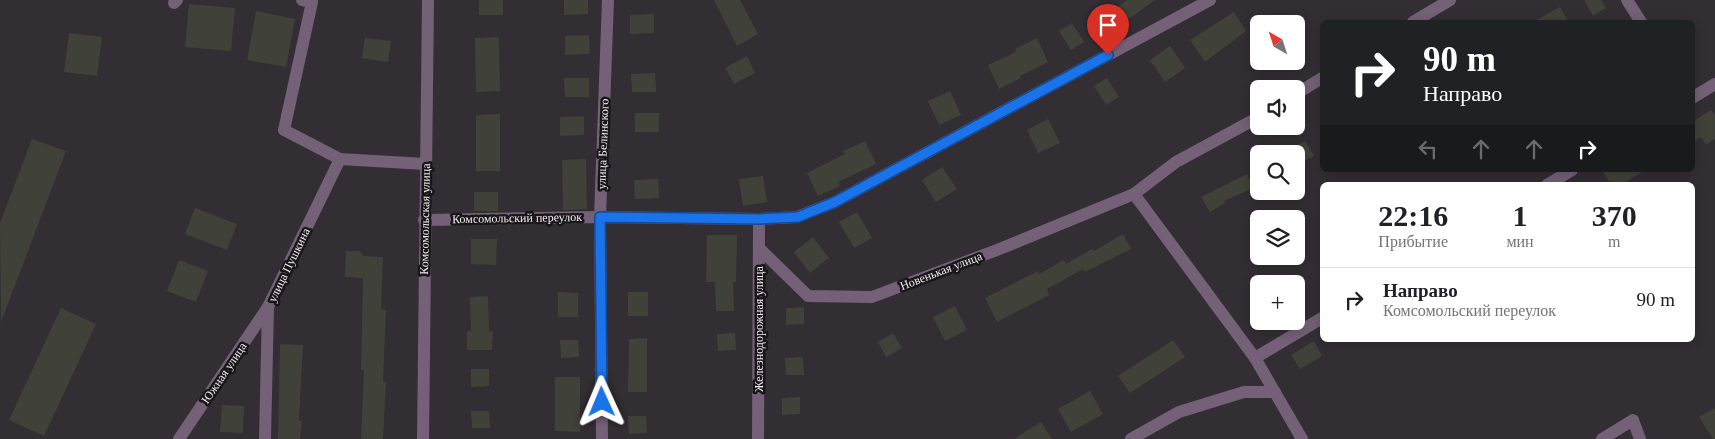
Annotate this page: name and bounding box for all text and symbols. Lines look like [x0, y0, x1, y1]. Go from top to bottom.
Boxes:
pin [1087, 4, 1129, 55]
icon: arrive [1094, 11, 1122, 39]
north arrow [1250, 15, 1305, 70]
map controls [1250, 15, 1305, 330]
icon: right [1340, 40, 1405, 105]
text: 90 m [1423, 40, 1496, 79]
button: sound [1250, 80, 1305, 135]
text: Направо [1423, 81, 1502, 106]
street label: улица Белинского [594, 98, 612, 190]
icon: left [1414, 135, 1442, 163]
icon: ahead [1467, 135, 1495, 163]
icon: ahead [1520, 135, 1548, 163]
icon: right [1573, 135, 1601, 163]
button: search [1250, 145, 1305, 200]
street label: Комсомольская улица [417, 163, 433, 275]
text: 22:16 [1378, 199, 1448, 232]
text: 1 [1513, 199, 1528, 232]
text: 370 [1592, 199, 1637, 232]
street label: Комсомольский переулок [452, 210, 582, 226]
button: layers [1250, 210, 1305, 265]
street label: улица Пушкина [265, 225, 313, 304]
text: Прибытие [1378, 233, 1448, 250]
text: мин [1506, 233, 1534, 250]
text: m [1608, 233, 1621, 250]
street label: Новенькая улица [898, 249, 985, 293]
street label: Железнодорожная улица [752, 265, 766, 392]
button: + [1250, 275, 1305, 330]
text: Направо [1383, 280, 1458, 301]
icon: right [1340, 286, 1368, 314]
text: 90 m [1636, 289, 1675, 310]
text: Комсомольский переулок [1383, 302, 1556, 319]
street label: Южная улица [198, 339, 250, 406]
position arrow [575, 375, 627, 427]

